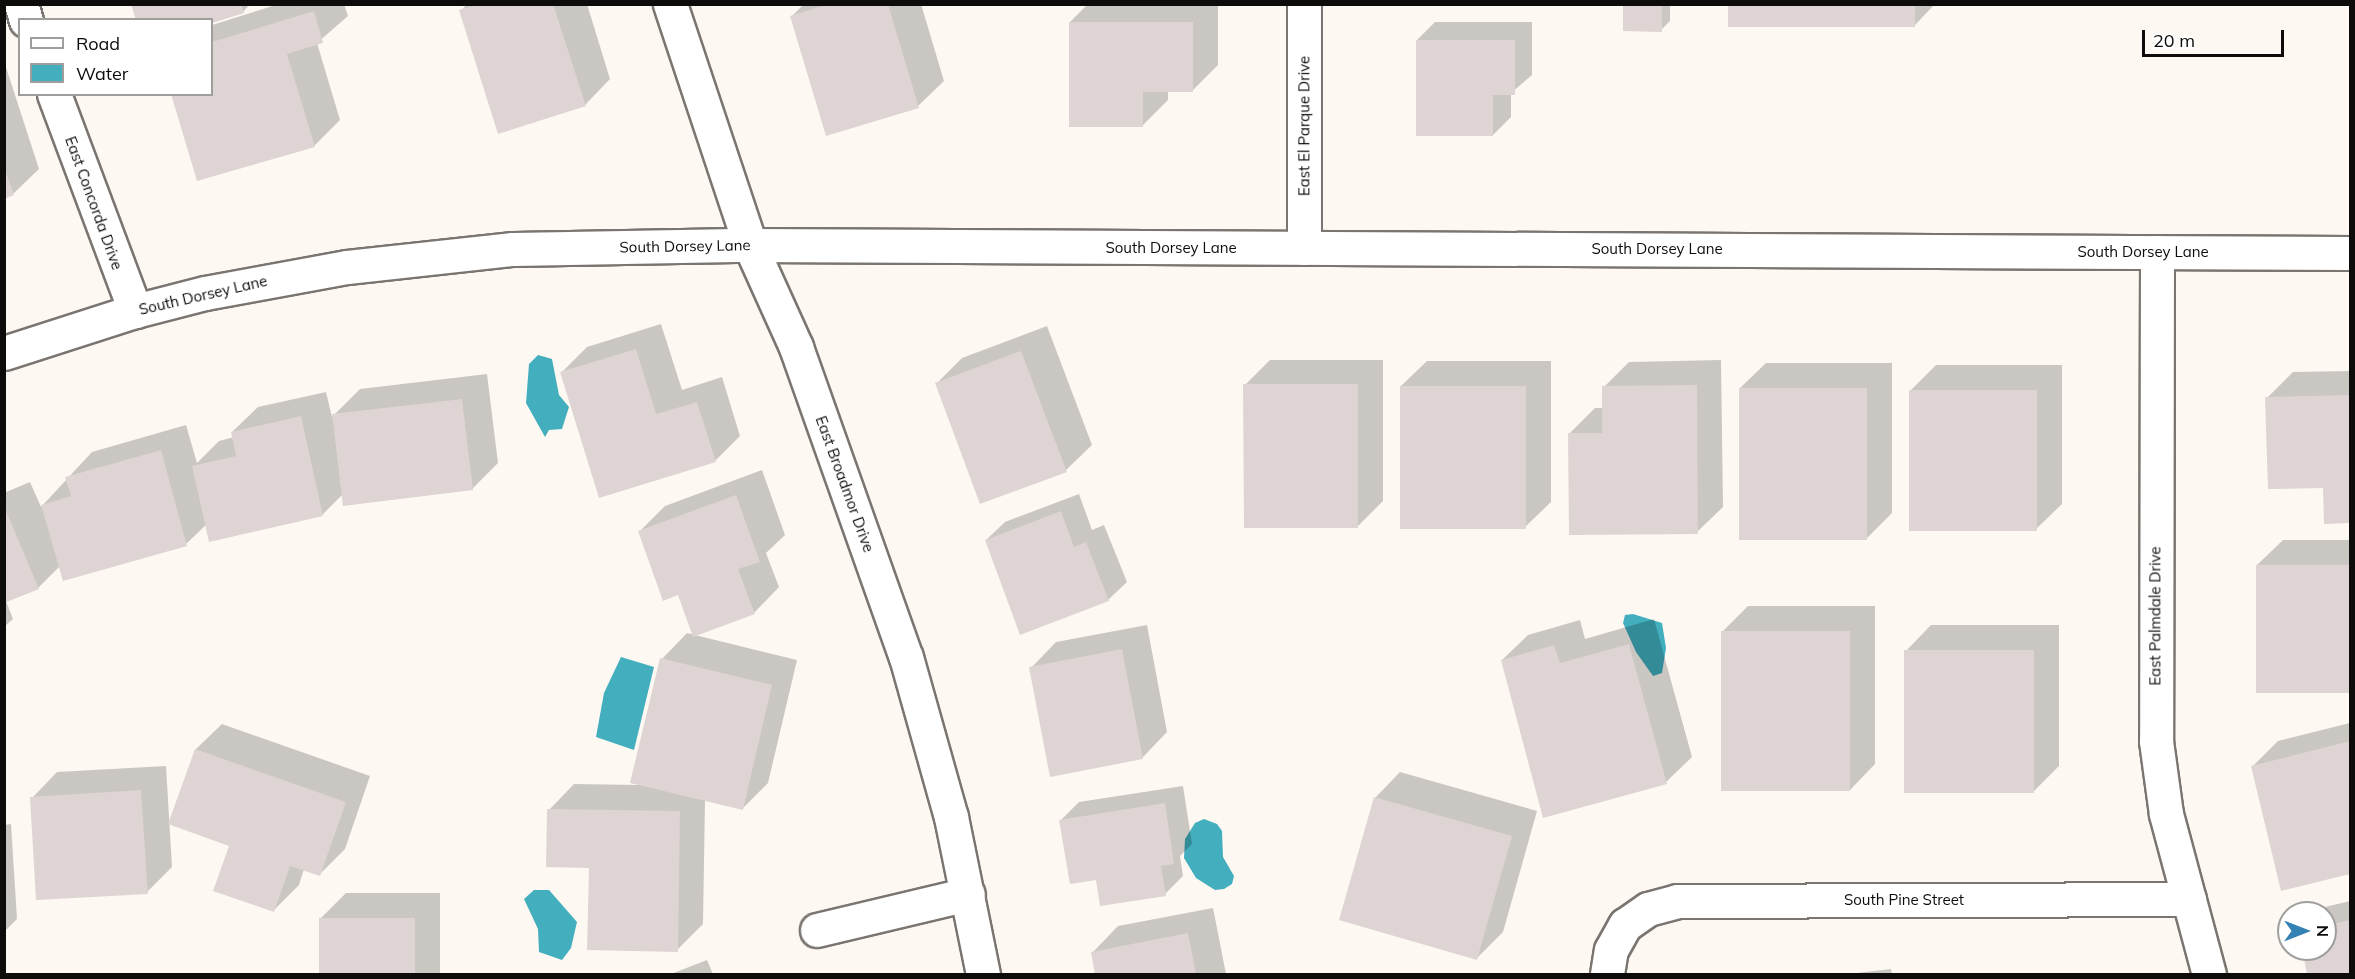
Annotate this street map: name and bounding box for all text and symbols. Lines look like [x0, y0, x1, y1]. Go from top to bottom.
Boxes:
legend [18, 18, 213, 96]
scale bar [2145, 18, 2288, 56]
text: 20 m [2153, 29, 2195, 52]
text: Road [76, 32, 120, 55]
street label: East El Parque Drive [1295, 56, 1313, 196]
text: Water [76, 62, 128, 85]
street label: East Concorda Drive [61, 134, 127, 272]
street label: South Dorsey Lane [619, 236, 751, 256]
street label: South Dorsey Lane [1105, 239, 1237, 257]
street label: South Dorsey Lane [1591, 240, 1723, 258]
street label: South Dorsey Lane [2077, 243, 2209, 261]
street label: South Dorsey Lane [137, 271, 269, 319]
street label: East Broadmor Drive [812, 413, 878, 555]
street label: East Palmdale Drive [2146, 546, 2164, 686]
street label: South Pine Street [1844, 891, 1964, 909]
north arrow [2277, 901, 2337, 961]
text: N [2313, 925, 2333, 937]

